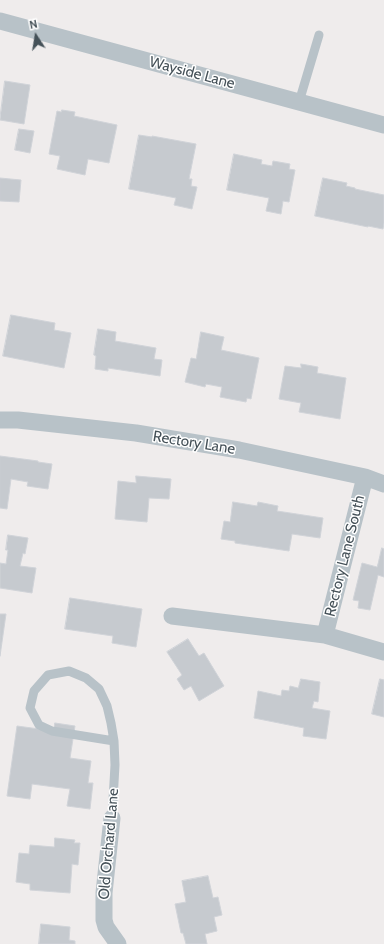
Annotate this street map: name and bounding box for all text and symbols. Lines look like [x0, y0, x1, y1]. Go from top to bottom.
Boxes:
north arrow [16, 16, 56, 56]
text: N [28, 17, 39, 32]
street label: Wayside Lane [147, 53, 237, 93]
street label: Rectory Lane [152, 428, 236, 458]
street label: Rectory Lane South [321, 493, 369, 619]
street label: Old Orchard Lane [95, 788, 123, 900]

